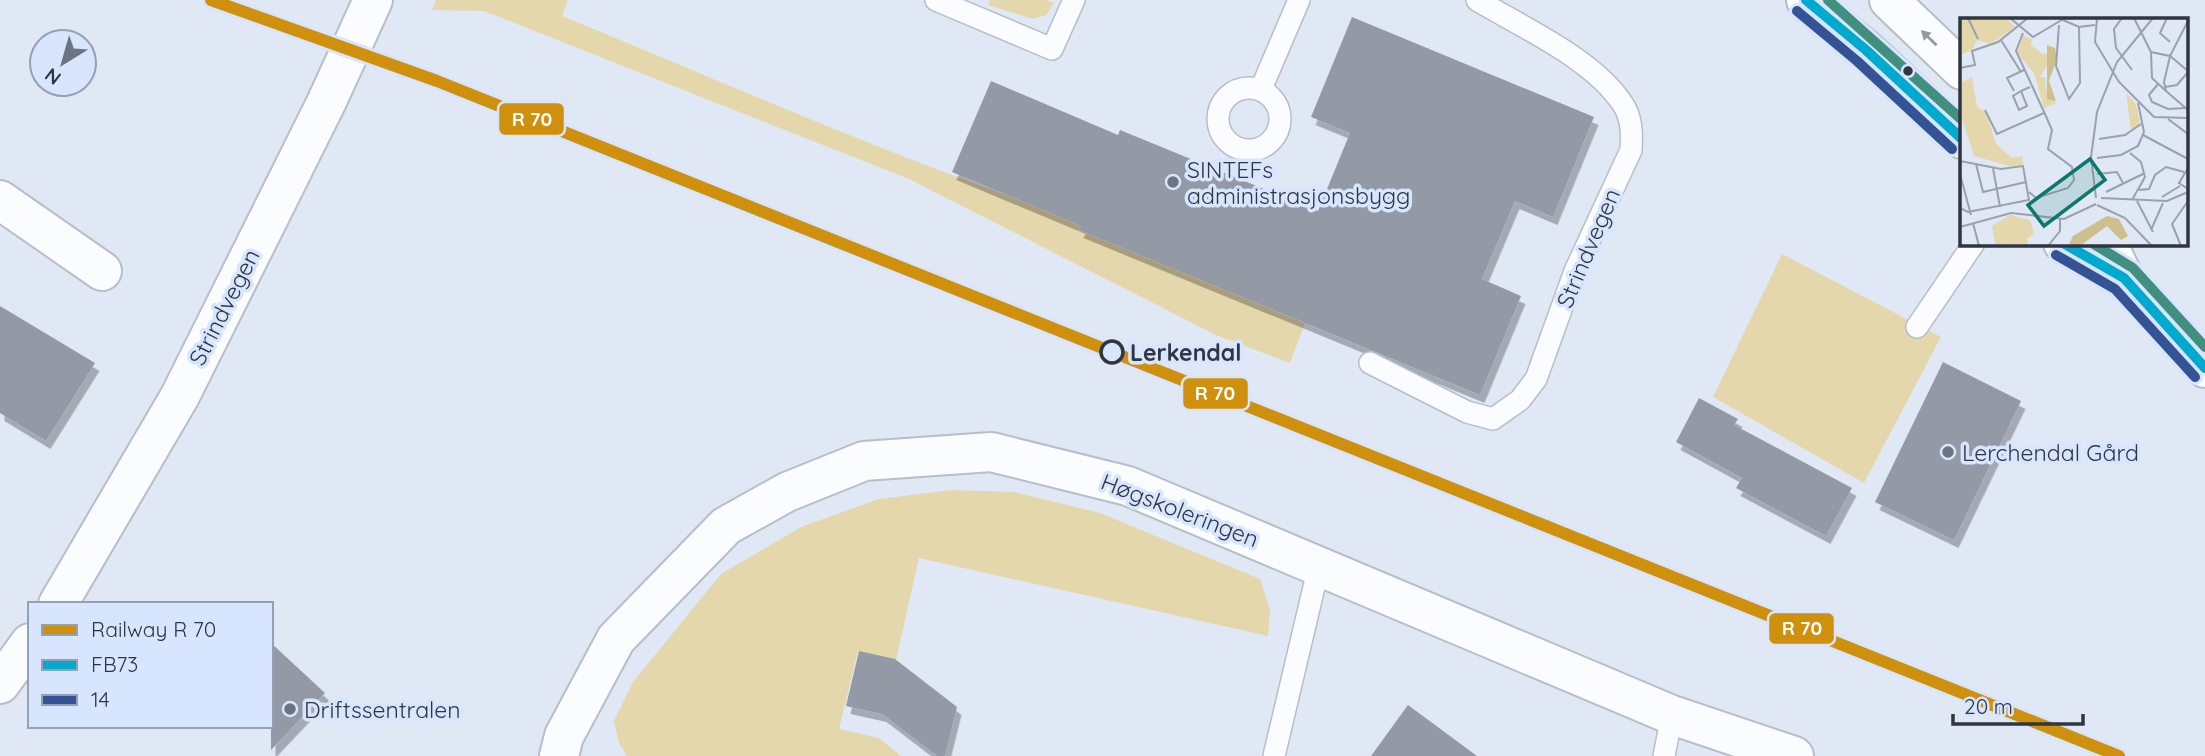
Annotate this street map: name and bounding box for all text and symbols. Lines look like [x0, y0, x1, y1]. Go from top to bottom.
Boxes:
inset map [1960, 18, 2188, 245]
north arrow [28, 28, 98, 98]
one-way arrow [1921, 30, 1937, 46]
text: N [40, 63, 66, 90]
unlabelled marker [1901, 64, 1915, 78]
line badge: R 70 [498, 102, 565, 136]
text: R 70 [512, 107, 552, 131]
place label: SINTEFs administrasjonsbygg [1187, 155, 1410, 210]
marker: SINTEFs administrasjonsbygg [1165, 174, 1181, 190]
street label: Strindvegen [1550, 184, 1626, 312]
street label: Strindvegen [182, 244, 266, 370]
place label: Lerkendal [1130, 338, 1241, 367]
marker: Lerkendal [1100, 340, 1124, 364]
line badge: R 70 [1182, 377, 1249, 410]
text: R 70 [1195, 381, 1235, 405]
place label: Lerchendal Gård [1962, 438, 2139, 467]
marker: Lerchendal Gård [1940, 444, 1956, 460]
street label: Høgskoleringen [1097, 467, 1263, 553]
legend [28, 602, 273, 728]
line badge: R 70 [1768, 612, 1835, 645]
text: Railway R 70 [91, 616, 216, 642]
text: R 70 [1782, 616, 1822, 640]
text: FB73 [91, 651, 138, 677]
scale bar [1953, 682, 2082, 726]
text: 14 [91, 686, 110, 712]
text: 20 m [1964, 693, 2013, 719]
place label: Driftssentralen [304, 695, 460, 724]
marker: Driftssentralen [282, 701, 298, 717]

